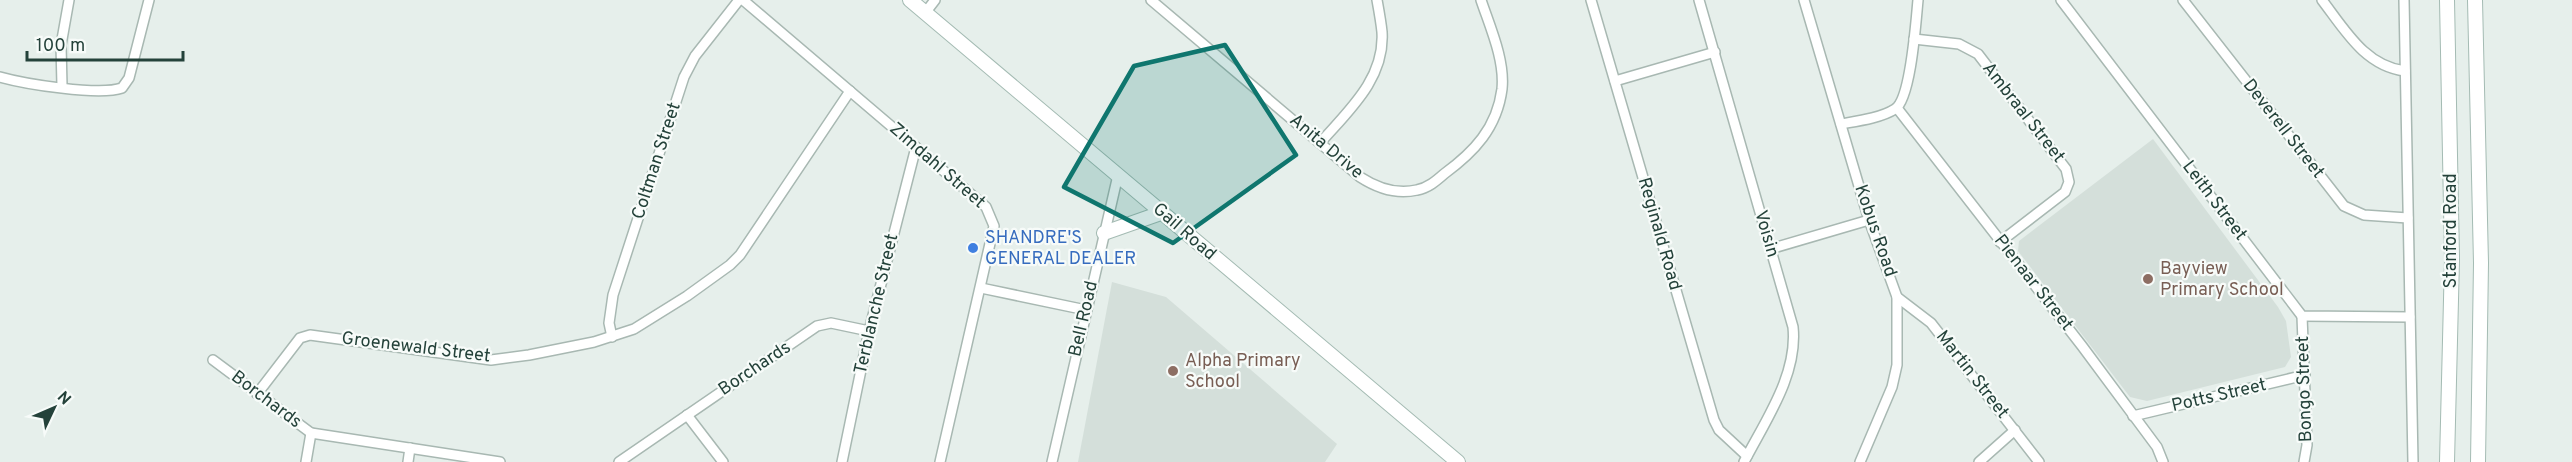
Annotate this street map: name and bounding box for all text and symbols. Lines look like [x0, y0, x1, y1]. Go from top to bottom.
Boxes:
scale bar [27, 24, 183, 62]
text: 100 m [36, 35, 85, 58]
street label: Ambraal Street [1976, 58, 2070, 168]
street label: Deverell Street [2237, 75, 2329, 183]
street label: Coltman Street [627, 100, 687, 222]
street label: Anita Drive [1284, 109, 1368, 185]
street label: Zimdahl Street [884, 118, 990, 214]
street label: Leith Street [2176, 156, 2252, 246]
street label: Stanford Road [2440, 173, 2463, 289]
street label: Reginald Road [1632, 175, 1686, 293]
street label: Kobus Road [1848, 182, 1902, 280]
street label: Gail Road [1147, 198, 1221, 266]
street label: Voisin [1748, 208, 1784, 260]
place label: SHANDRE'S GENERAL DEALER [985, 227, 1136, 271]
street label: Pienaar Street [1988, 230, 2078, 336]
street label: Terblanche Street [850, 232, 904, 376]
marker: SHANDRE'S GENERAL DEALER [966, 241, 980, 255]
place label: Bayview Primary School [2160, 258, 2284, 302]
marker: Bayview Primary School [2141, 272, 2155, 286]
street label: Bell Road [1064, 279, 1104, 359]
street label: Martin Street [1930, 326, 2014, 424]
street label: Groenewald Street [340, 327, 492, 369]
street label: Borchards [714, 336, 796, 402]
street label: Bongo Street [2292, 336, 2318, 442]
place label: Alpha Primary School [1185, 350, 1301, 394]
marker: Alpha Primary School [1166, 364, 1180, 378]
street label: Borchards [226, 366, 306, 434]
street label: Potts Street [2169, 374, 2269, 418]
north arrow [24, 378, 84, 438]
text: N [52, 388, 75, 410]

